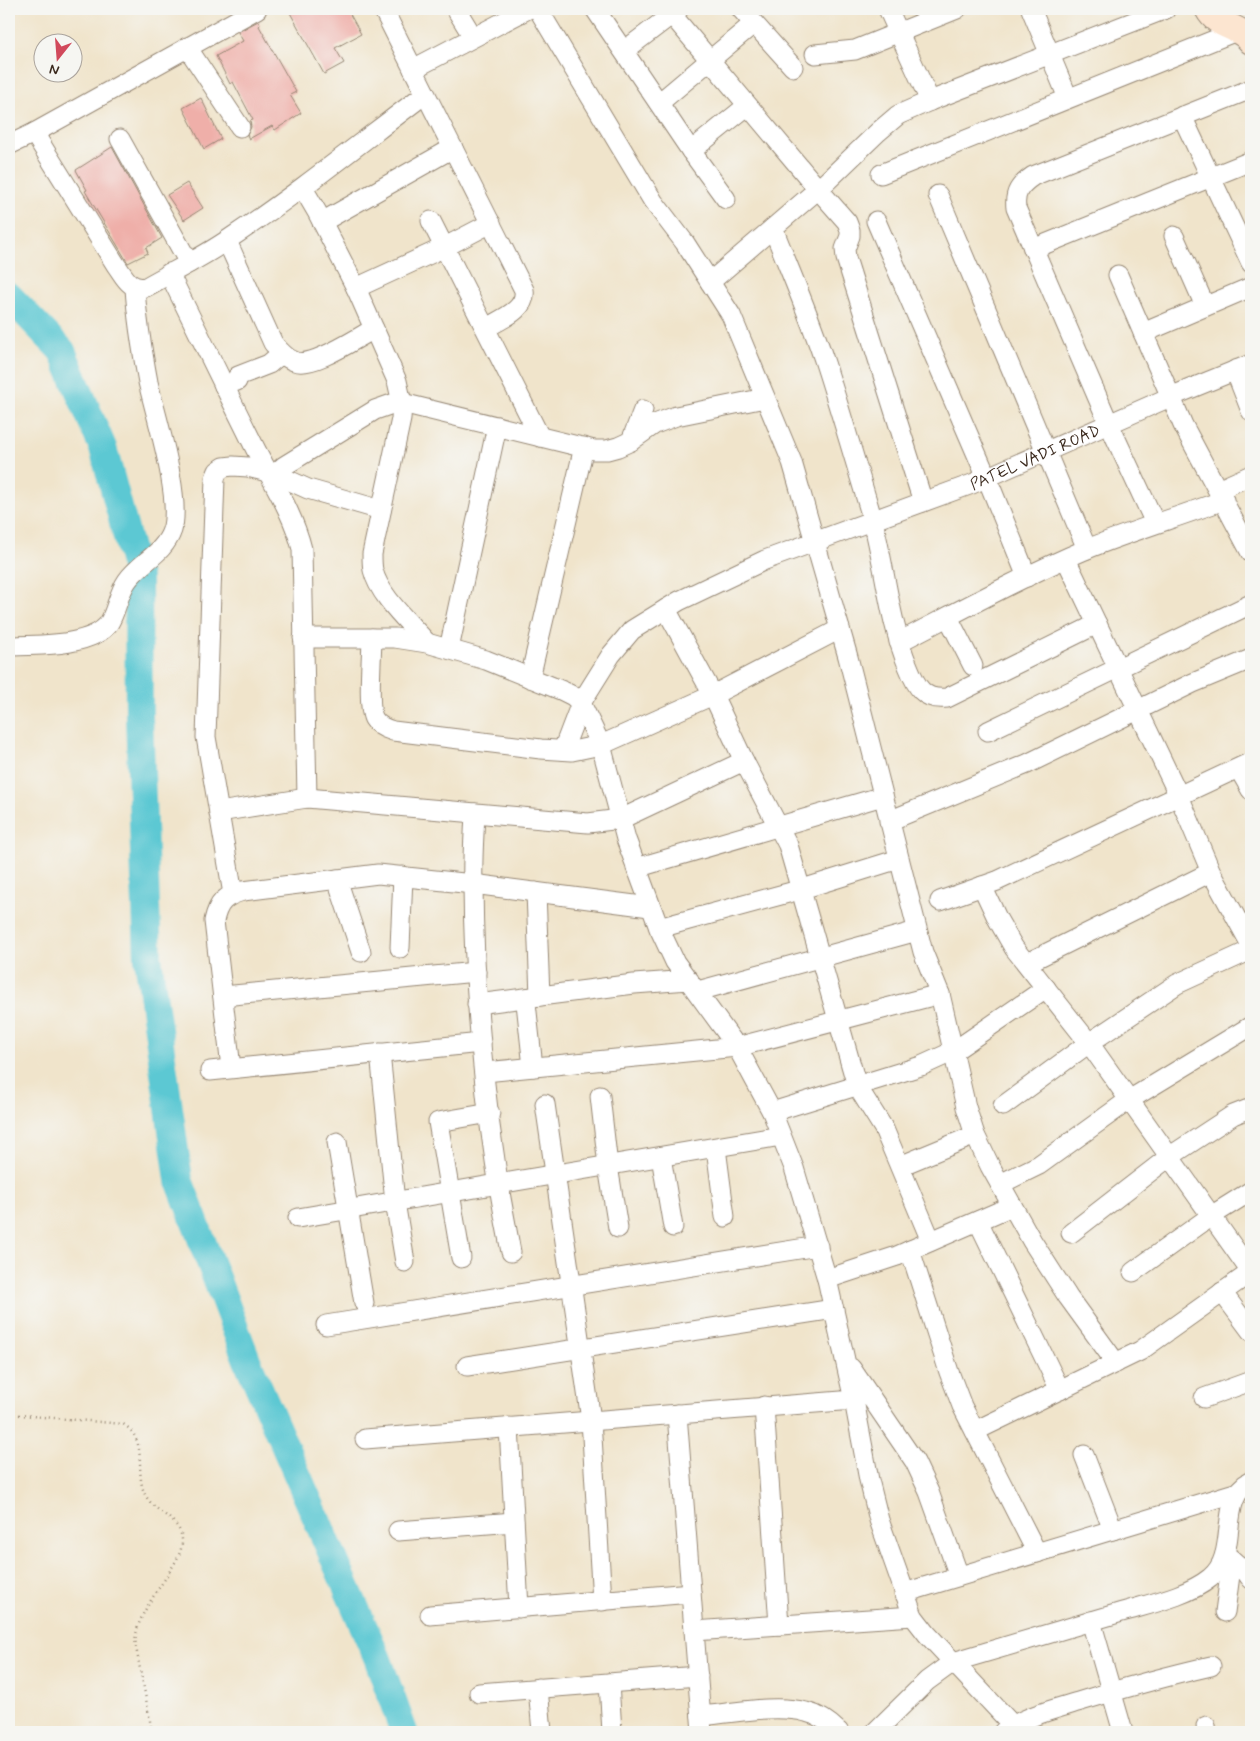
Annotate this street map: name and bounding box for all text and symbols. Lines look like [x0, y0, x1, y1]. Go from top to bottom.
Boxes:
north arrow [32, 32, 82, 82]
text: N [47, 60, 62, 79]
street label: PATEL VADI ROAD [967, 420, 1103, 496]

